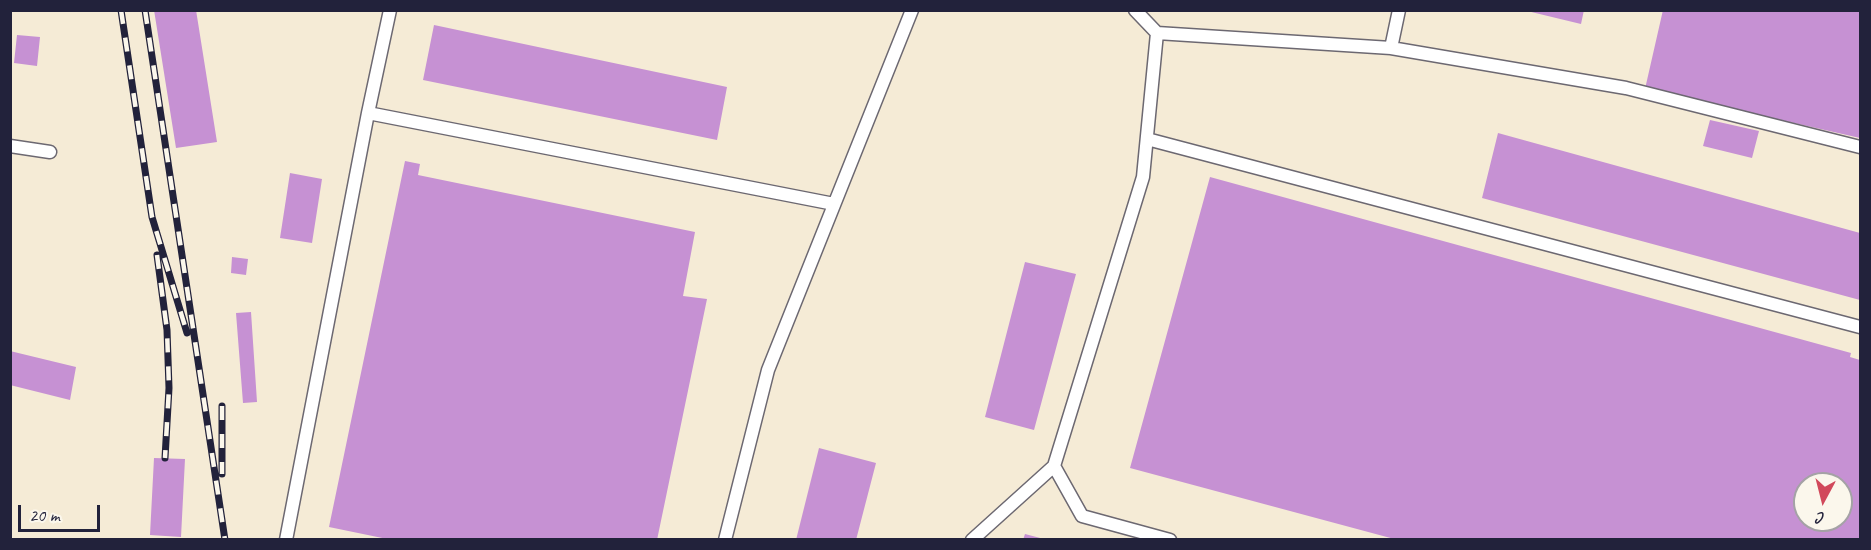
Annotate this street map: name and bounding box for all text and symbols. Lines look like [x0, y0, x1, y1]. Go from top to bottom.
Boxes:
north arrow [1793, 472, 1853, 532]
scale bar [21, 493, 104, 531]
text: 20 m [29, 504, 60, 526]
text: С [1816, 507, 1826, 528]

